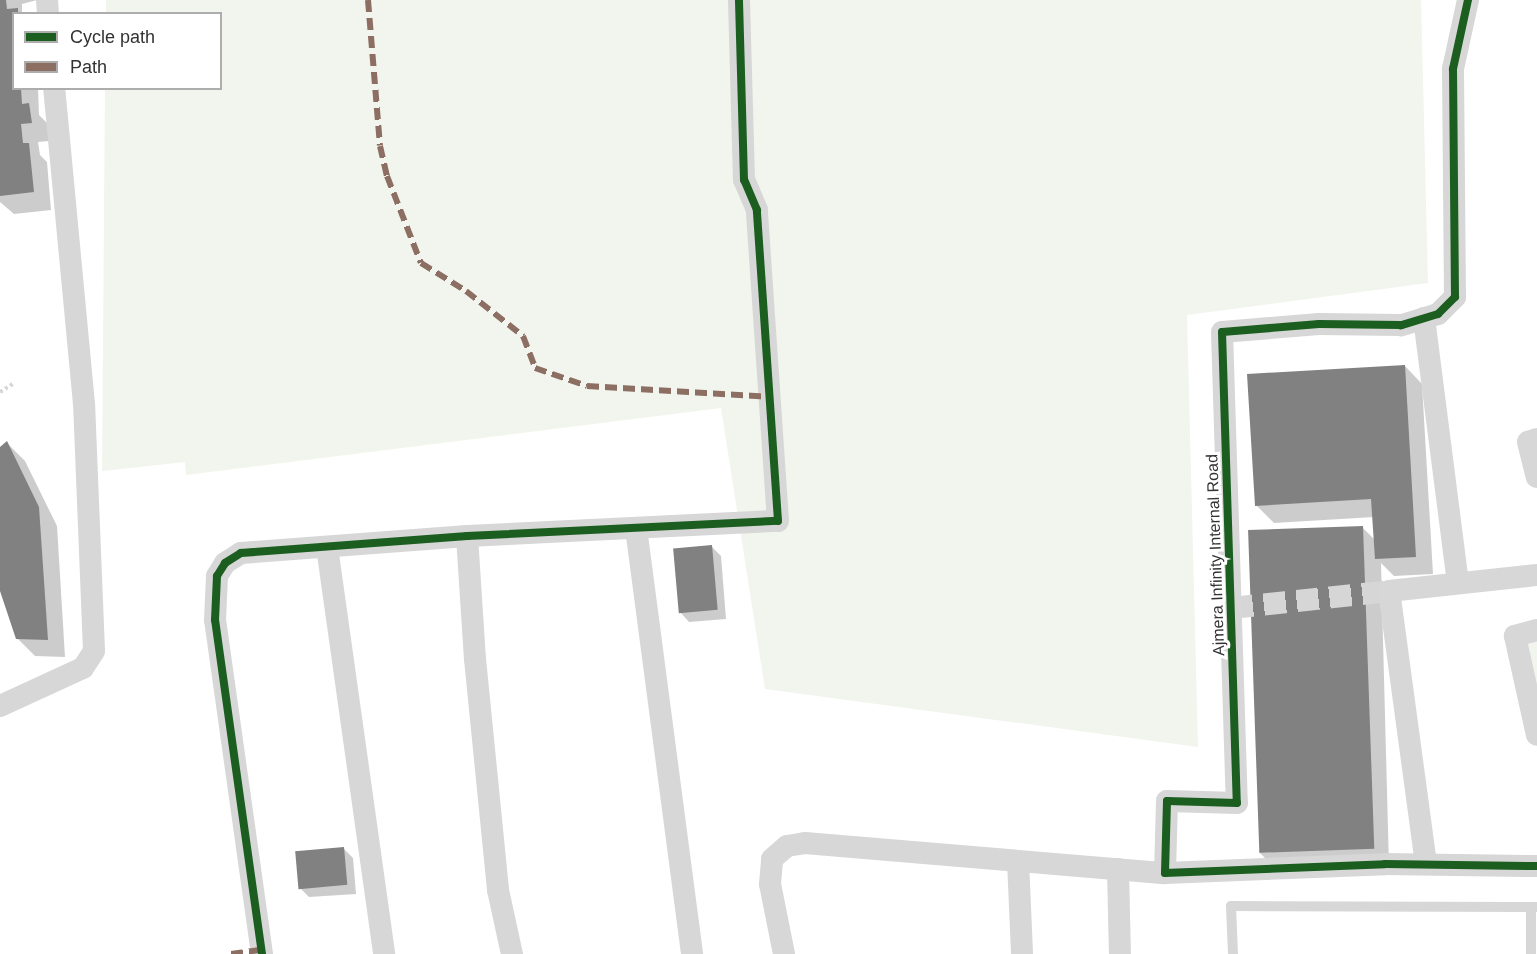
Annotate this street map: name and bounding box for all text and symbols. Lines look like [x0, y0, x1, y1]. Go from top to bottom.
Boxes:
legend [12, 12, 222, 90]
text: Cycle path [70, 27, 155, 47]
text: Path [70, 57, 107, 77]
street label: Ajmera Infinity Internal Road [1203, 454, 1229, 656]

